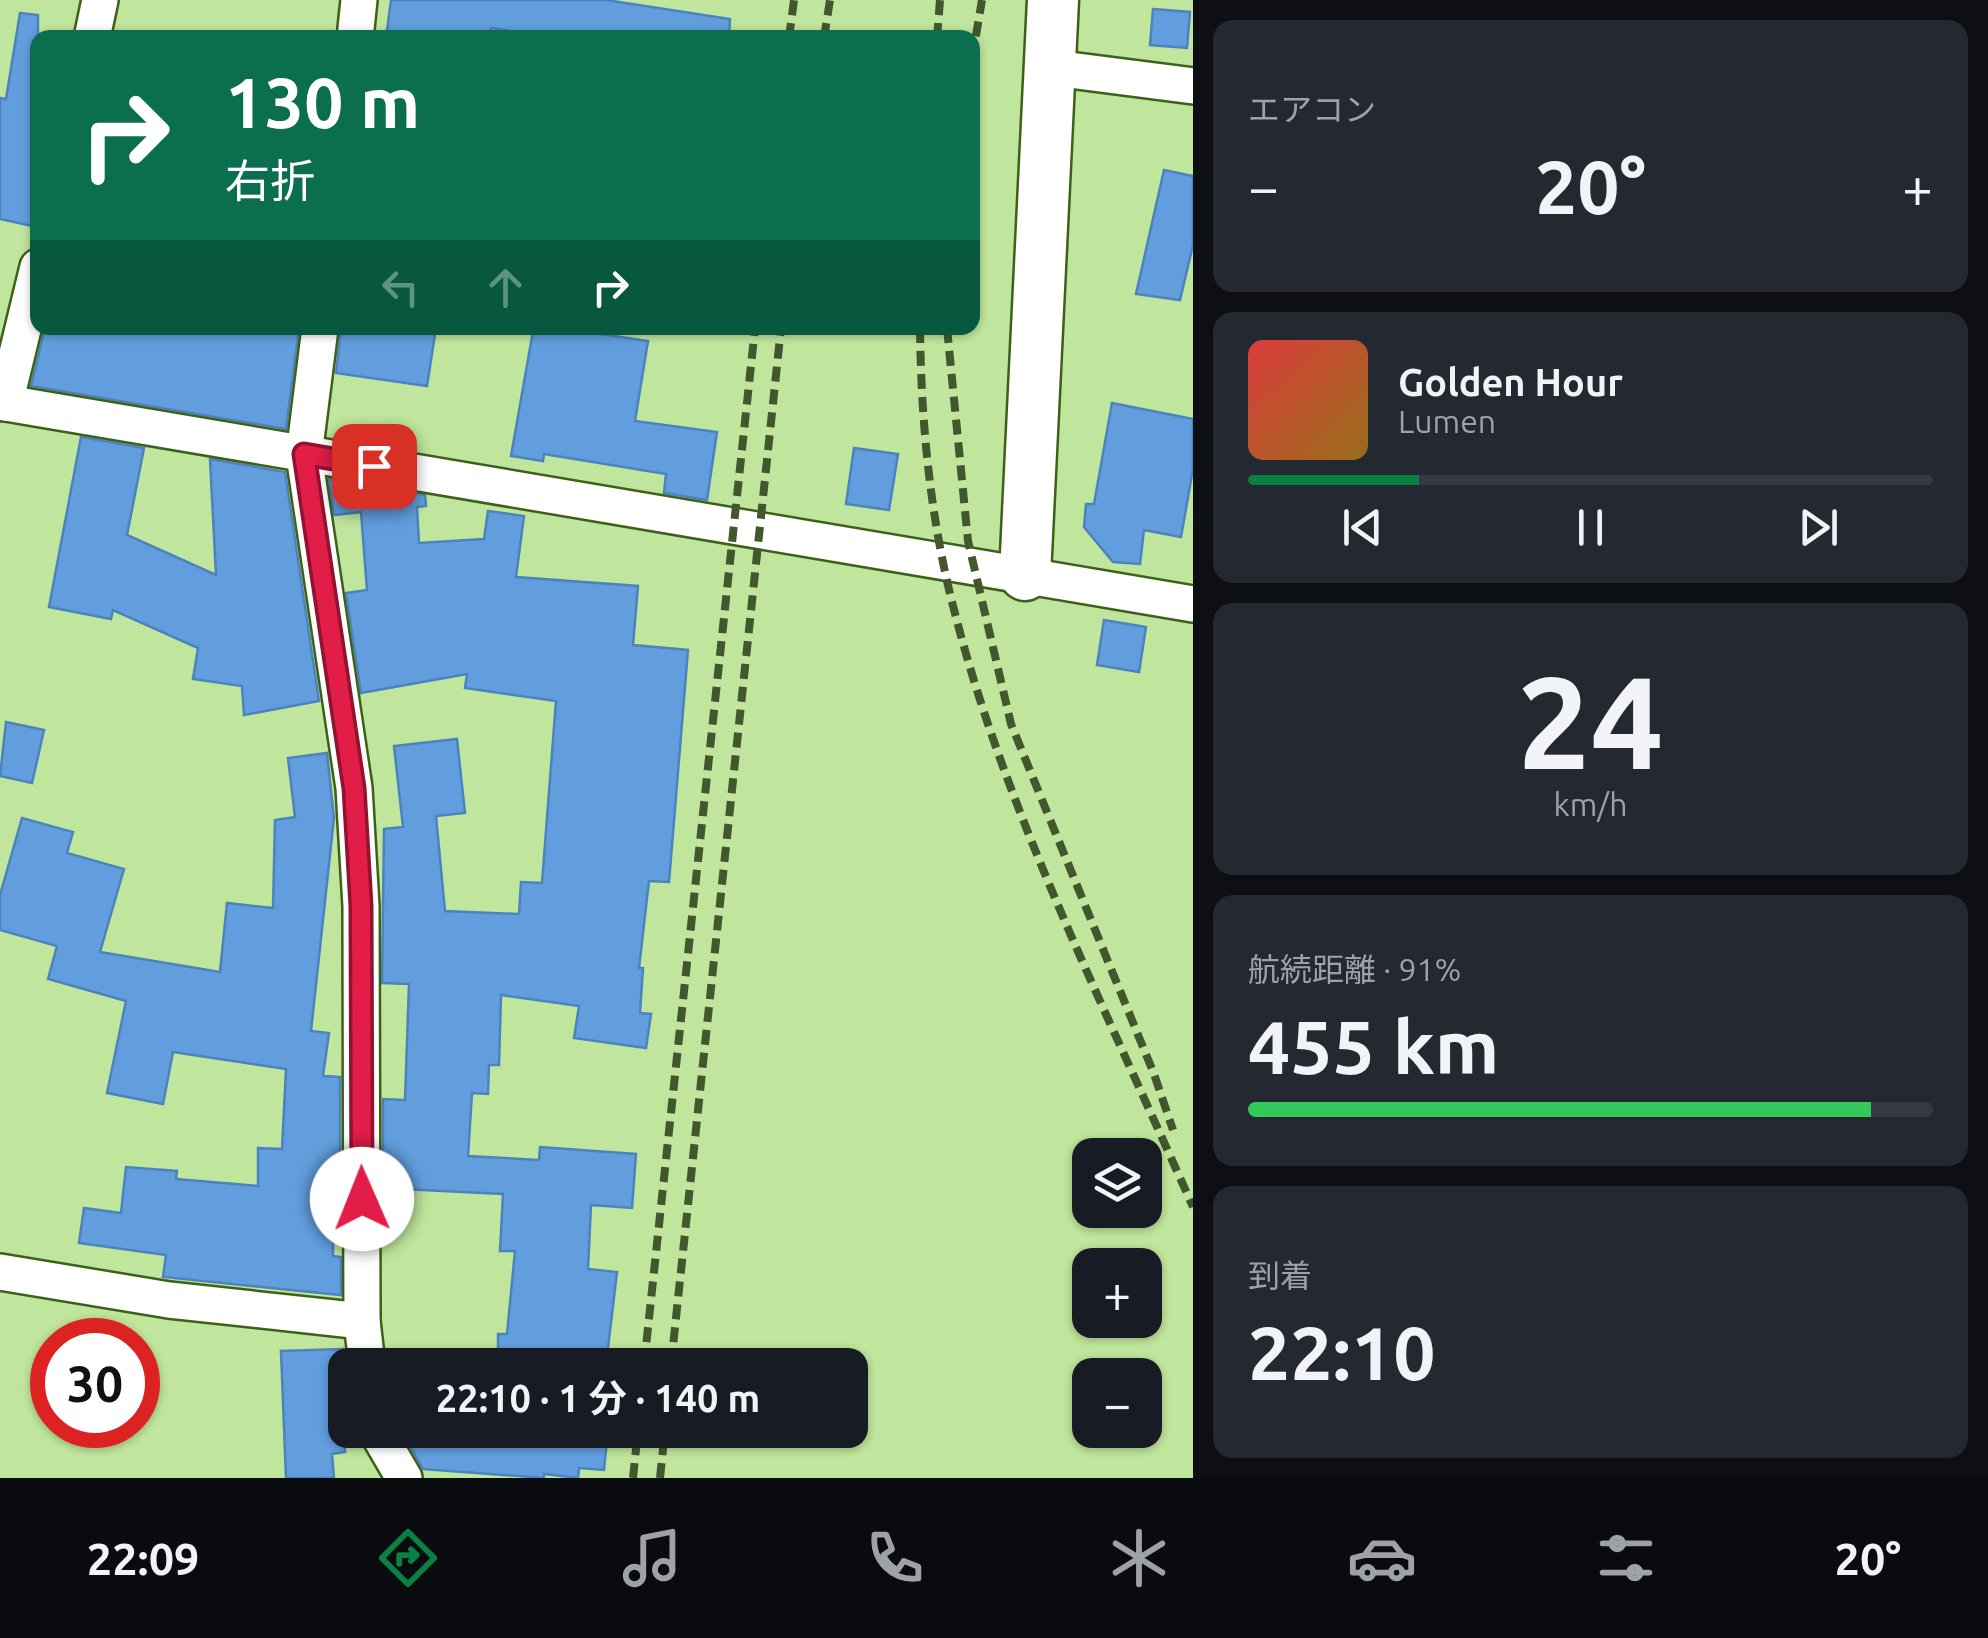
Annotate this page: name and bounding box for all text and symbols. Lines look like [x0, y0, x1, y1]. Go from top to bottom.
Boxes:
text: 130 m [225, 63, 420, 141]
icon: right [60, 70, 190, 200]
text: エアコン [1248, 91, 1376, 127]
text: 20° [1535, 144, 1646, 228]
text: 右折 [225, 155, 315, 206]
text: − [1248, 156, 1279, 217]
text: + [1902, 156, 1933, 217]
icon: left [373, 260, 428, 315]
icon: ahead [478, 260, 533, 315]
icon: right [583, 260, 638, 315]
text: Golden Hour [1398, 361, 1623, 403]
text: Lumen [1398, 403, 1496, 439]
pin [332, 424, 417, 509]
icon: arrive [347, 439, 402, 494]
icon: previous [1335, 500, 1390, 555]
icon: pause [1563, 500, 1618, 555]
icon: next [1791, 500, 1846, 555]
text: 24 [1517, 648, 1664, 794]
text: km/h [1554, 786, 1627, 822]
text: 航続距離 · 91% [1248, 951, 1462, 987]
text: 455 km [1248, 1004, 1499, 1088]
map controls [1072, 1138, 1162, 1448]
button: layers [1072, 1138, 1162, 1228]
position arrow [310, 1147, 414, 1251]
button: + [1072, 1248, 1162, 1338]
text: 到着 [1248, 1257, 1312, 1293]
text: 22:10 [1248, 1310, 1436, 1394]
speed limit sign: 30 [30, 1318, 160, 1448]
button: − [1072, 1358, 1162, 1448]
text: 22:10 · 1 分 · 140 m [436, 1377, 760, 1419]
icon: directions [373, 1523, 443, 1593]
icon: music [617, 1523, 687, 1593]
icon: phone [860, 1523, 930, 1593]
icon: climate [1104, 1523, 1174, 1593]
icon: car [1347, 1523, 1417, 1593]
icon: filters [1591, 1523, 1661, 1593]
text: 22:09 [87, 1533, 199, 1584]
text: 20° [1835, 1533, 1901, 1584]

